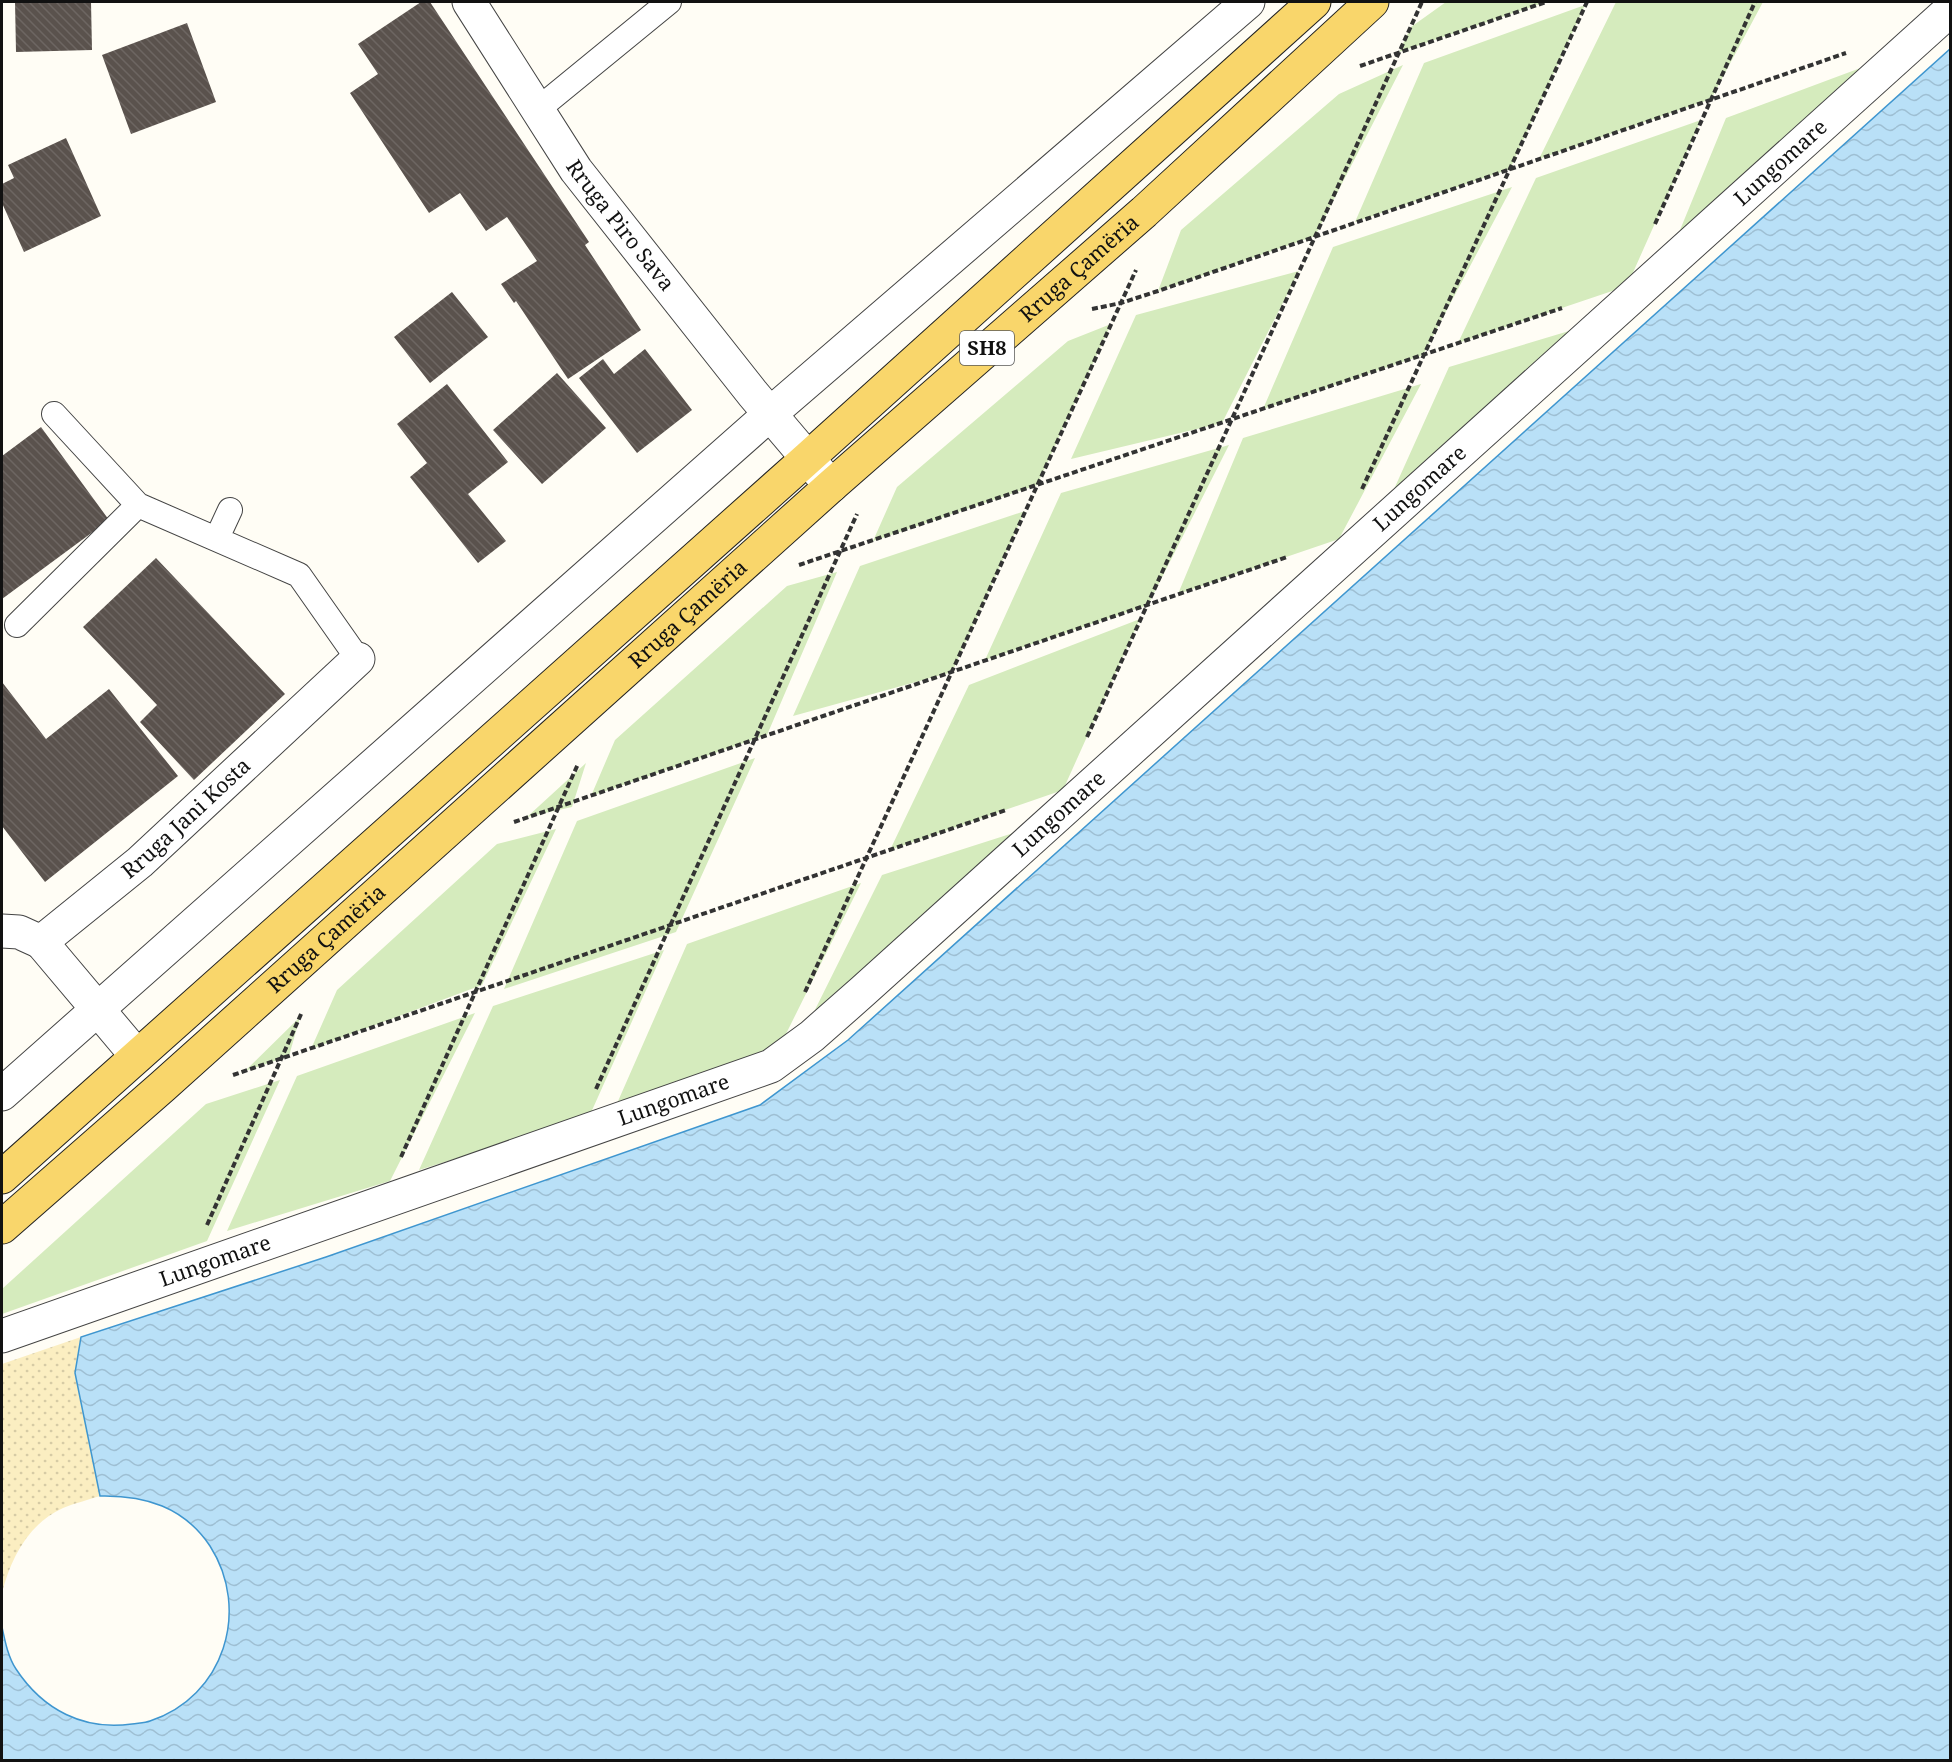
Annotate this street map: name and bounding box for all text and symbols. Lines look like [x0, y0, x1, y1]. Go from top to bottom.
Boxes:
street label: Lungomare [1727, 113, 1833, 211]
street label: Rruga Piro Sava [560, 154, 681, 296]
street label: Rruga Çamëria [1013, 208, 1144, 328]
road number: SH8 [960, 331, 1014, 365]
street label: Lungomare [1367, 438, 1472, 537]
street label: Rruga Çamëria [622, 553, 753, 674]
street label: Rruga Jani Kosta [115, 751, 256, 884]
street label: Lungomare [1006, 764, 1111, 863]
street label: Rruga Çamëria [261, 878, 391, 999]
street label: Lungomare [614, 1067, 733, 1132]
street label: Lungomare [155, 1228, 274, 1293]

